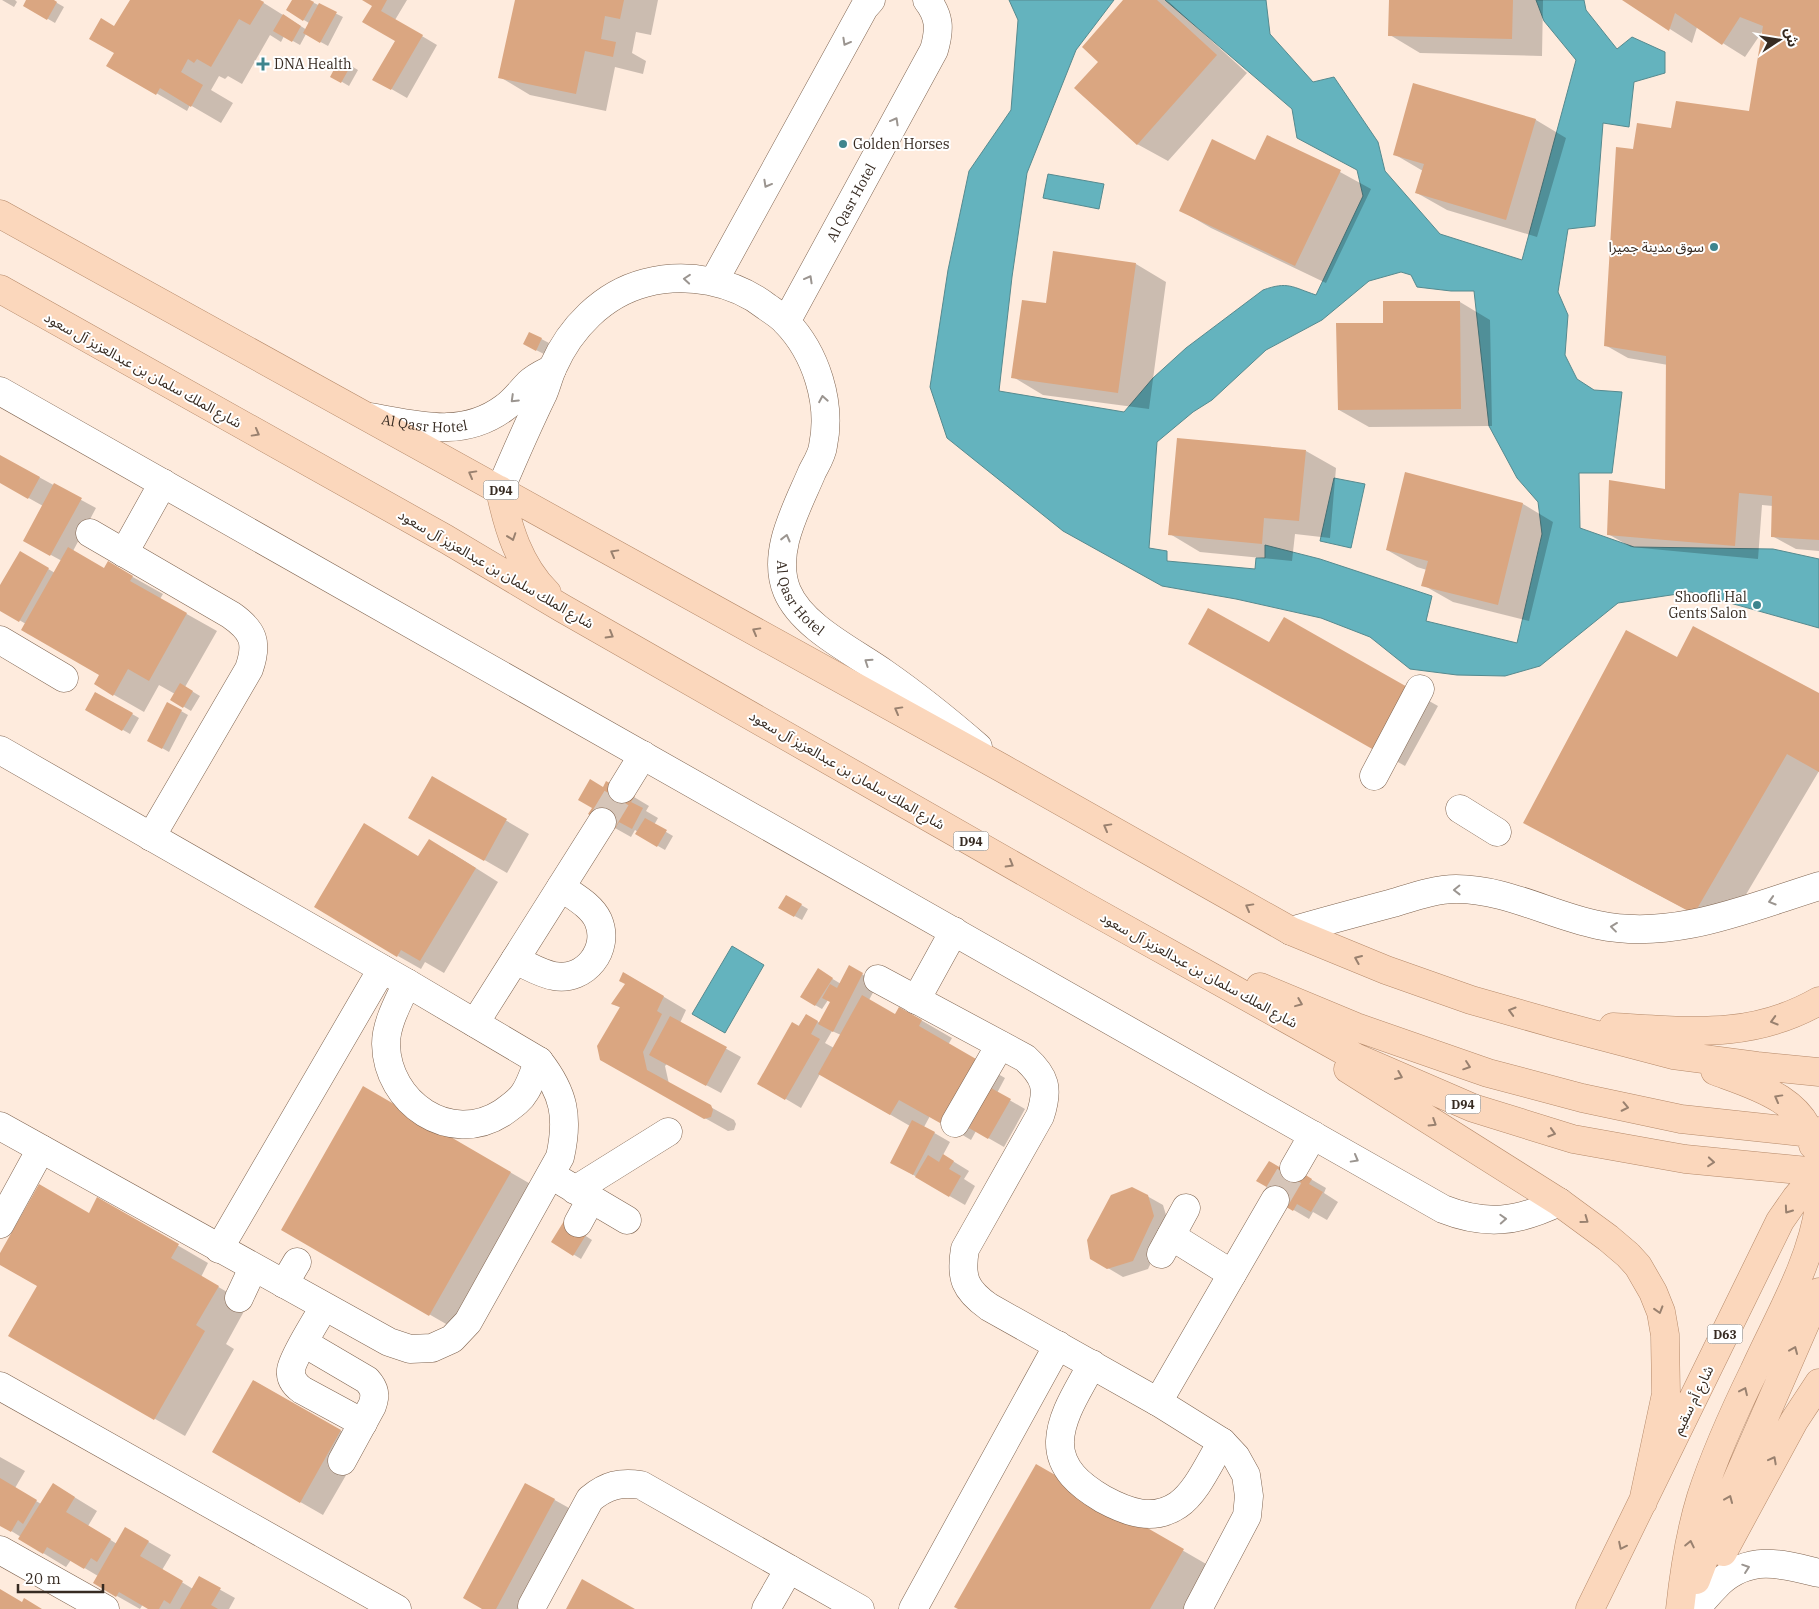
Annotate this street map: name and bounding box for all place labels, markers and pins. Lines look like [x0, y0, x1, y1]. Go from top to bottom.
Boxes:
place label: DNA Health [274, 55, 352, 73]
marker: DNA Health [256, 57, 270, 71]
place label: Golden Horses [853, 135, 950, 153]
marker: Golden Horses [837, 138, 849, 150]
place label: سوق مدينة جميرا [1608, 238, 1704, 256]
marker: سوق مدينة جميرا [1708, 241, 1720, 253]
place label: Shoofli Hal Gents Salon [1669, 588, 1747, 622]
marker: Shoofli Hal Gents Salon [1751, 599, 1763, 611]

